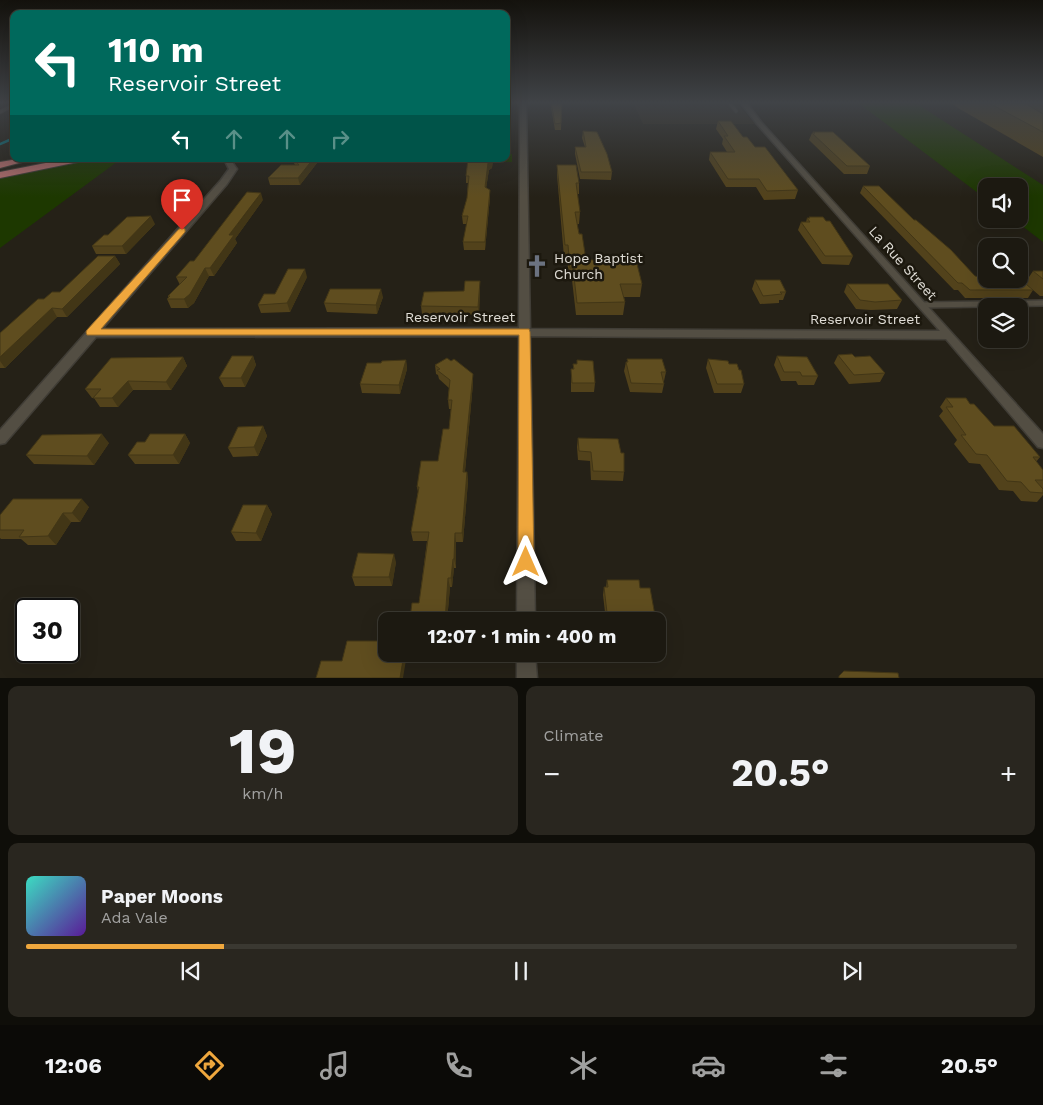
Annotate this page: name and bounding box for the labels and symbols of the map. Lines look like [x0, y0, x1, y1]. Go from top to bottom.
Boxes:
pin [161, 179, 203, 230]
street label: La Rue Street [866, 223, 940, 303]
place label: Hope Baptist Church [554, 250, 643, 282]
church icon: Hope Baptist Church [524, 253, 550, 279]
street label: Reservoir Street [405, 309, 515, 325]
street label: Reservoir Street [810, 311, 920, 327]
position arrow [499, 535, 551, 587]
speed limit sign: 30 [15, 598, 80, 663]

